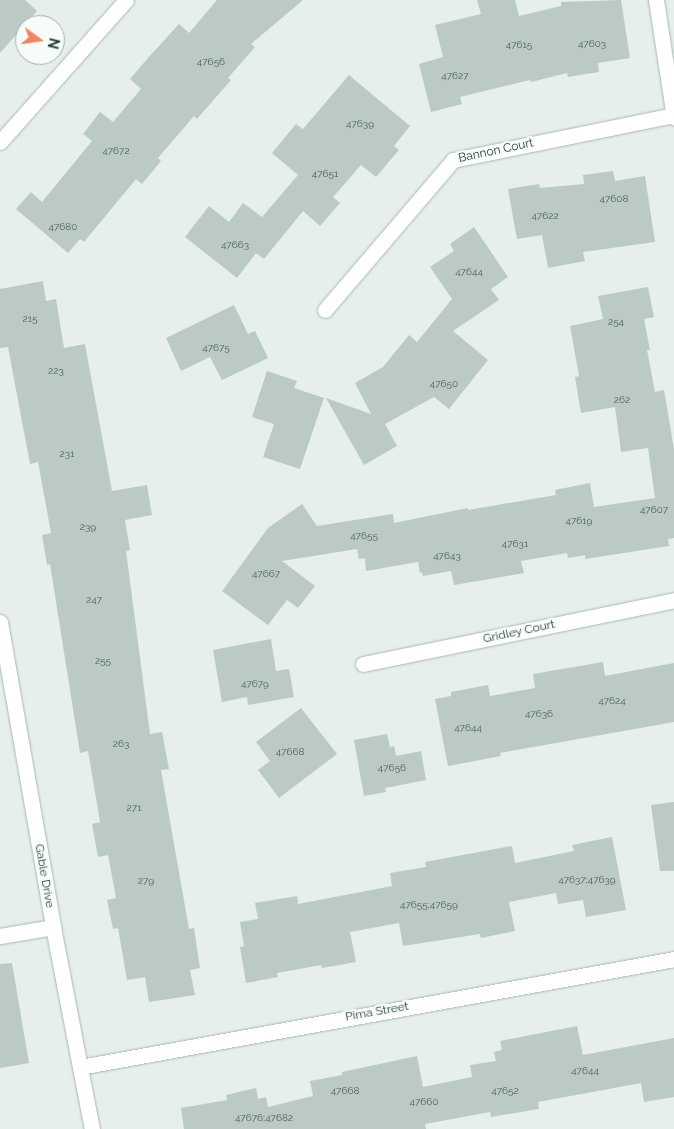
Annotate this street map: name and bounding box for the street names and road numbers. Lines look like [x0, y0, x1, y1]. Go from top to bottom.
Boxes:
street label: Bannon Court [457, 136, 535, 166]
street label: Gridley Court [482, 617, 556, 647]
street label: Gable Drive [31, 843, 57, 909]
street label: Pima Street [344, 999, 410, 1025]

